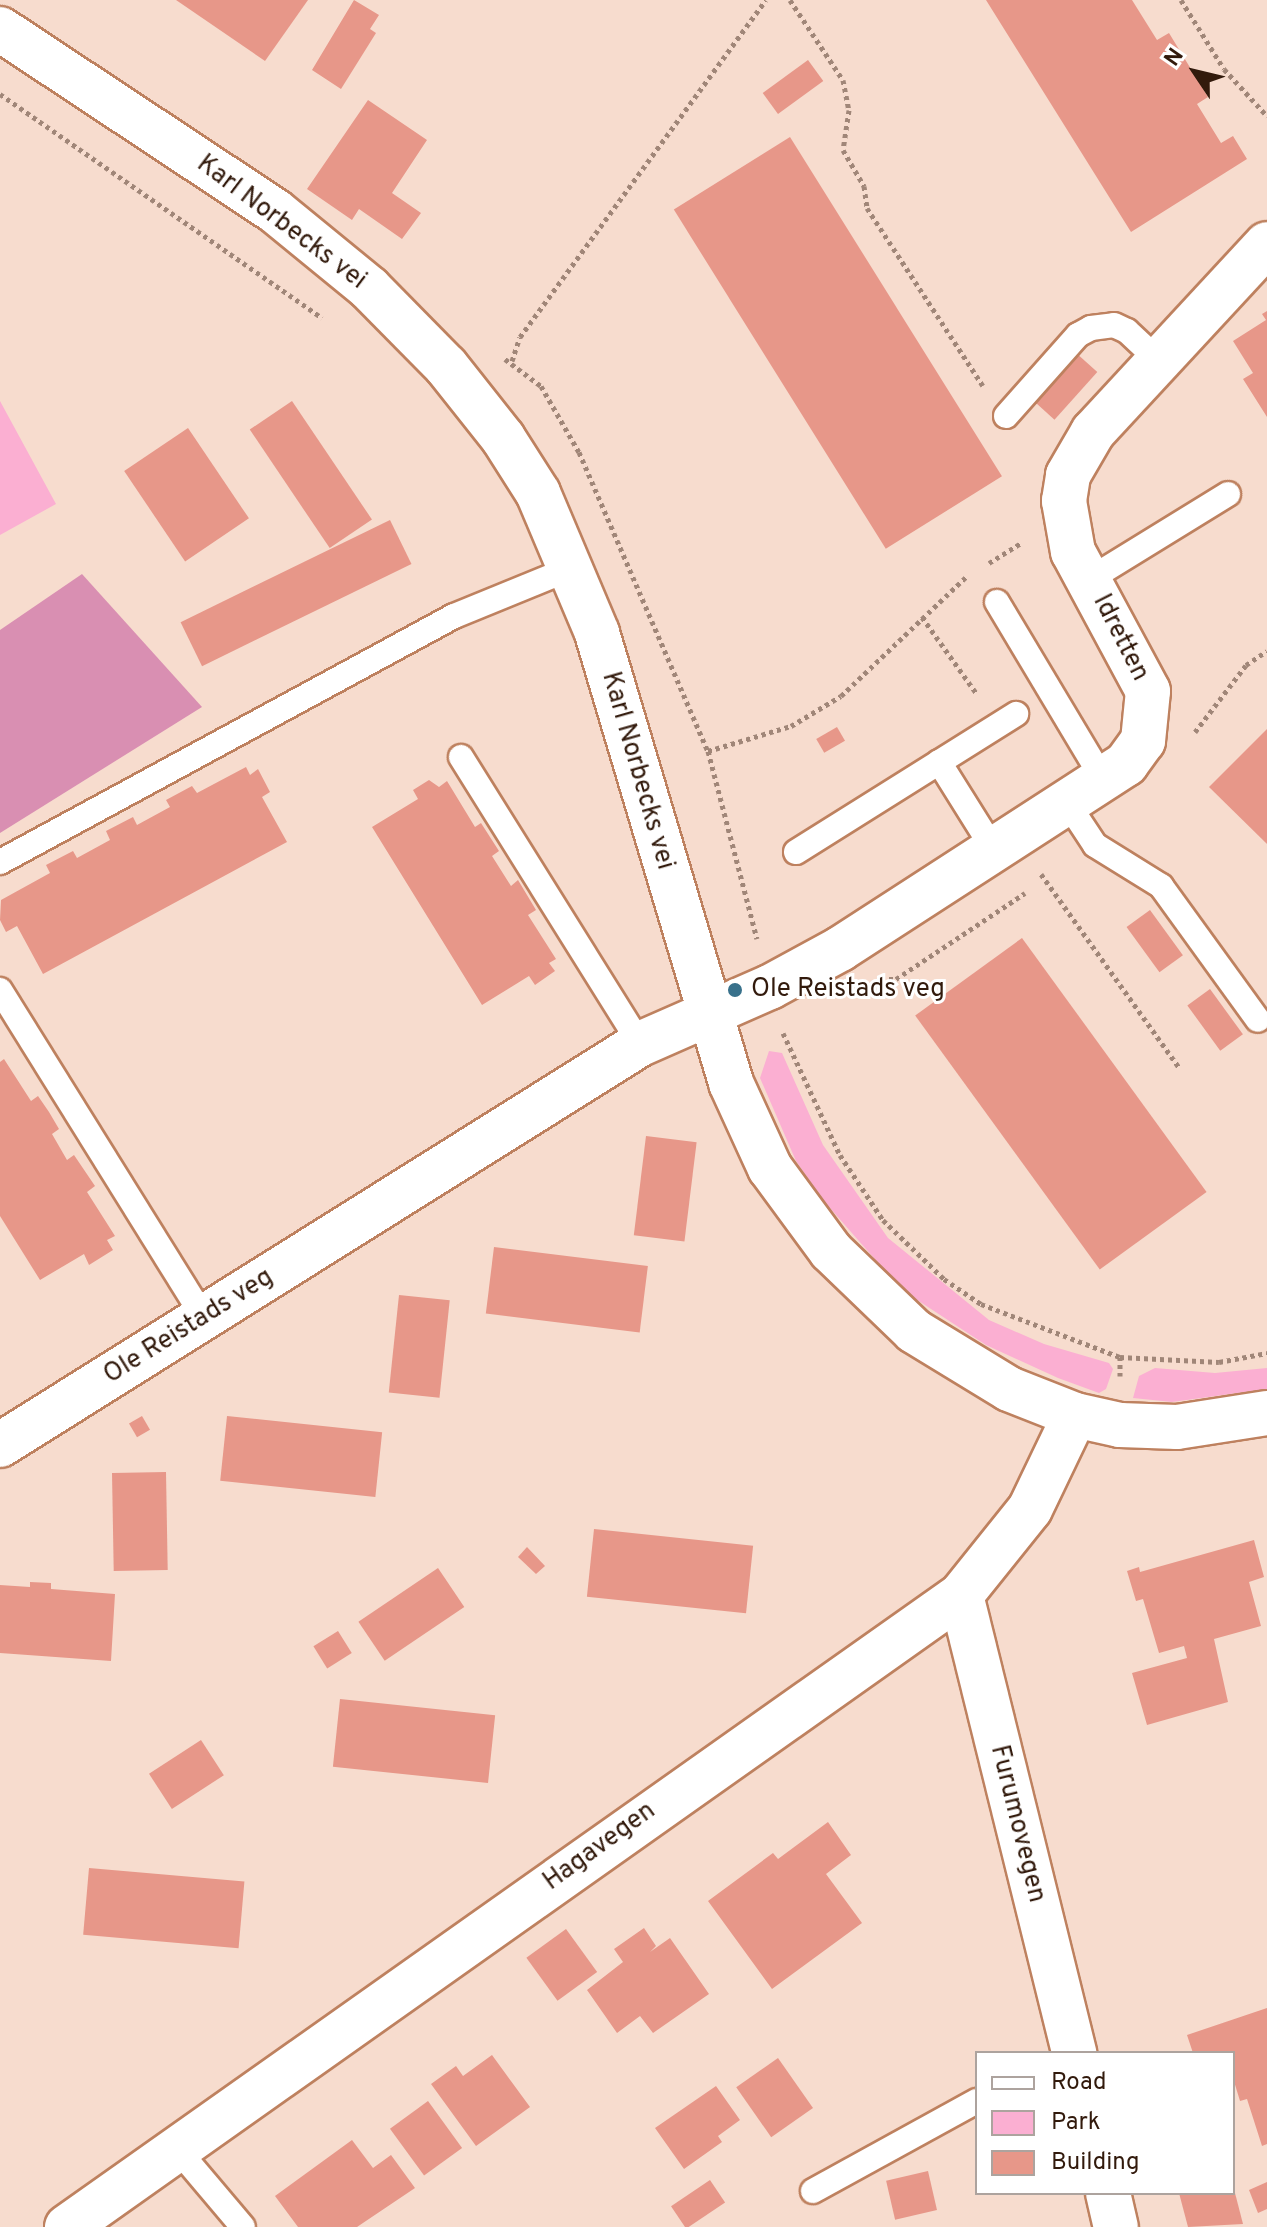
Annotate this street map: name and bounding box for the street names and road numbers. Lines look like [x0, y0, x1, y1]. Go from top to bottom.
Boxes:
street label: Karl Norbecks vei [190, 149, 372, 297]
street label: Idretten [1085, 589, 1155, 687]
street label: Karl Norbecks vei [594, 668, 680, 874]
street label: Ole Reistads veg [99, 1262, 279, 1392]
street label: Furumovegen [982, 1742, 1052, 1906]
street label: Hagavegen [538, 1796, 662, 1898]

